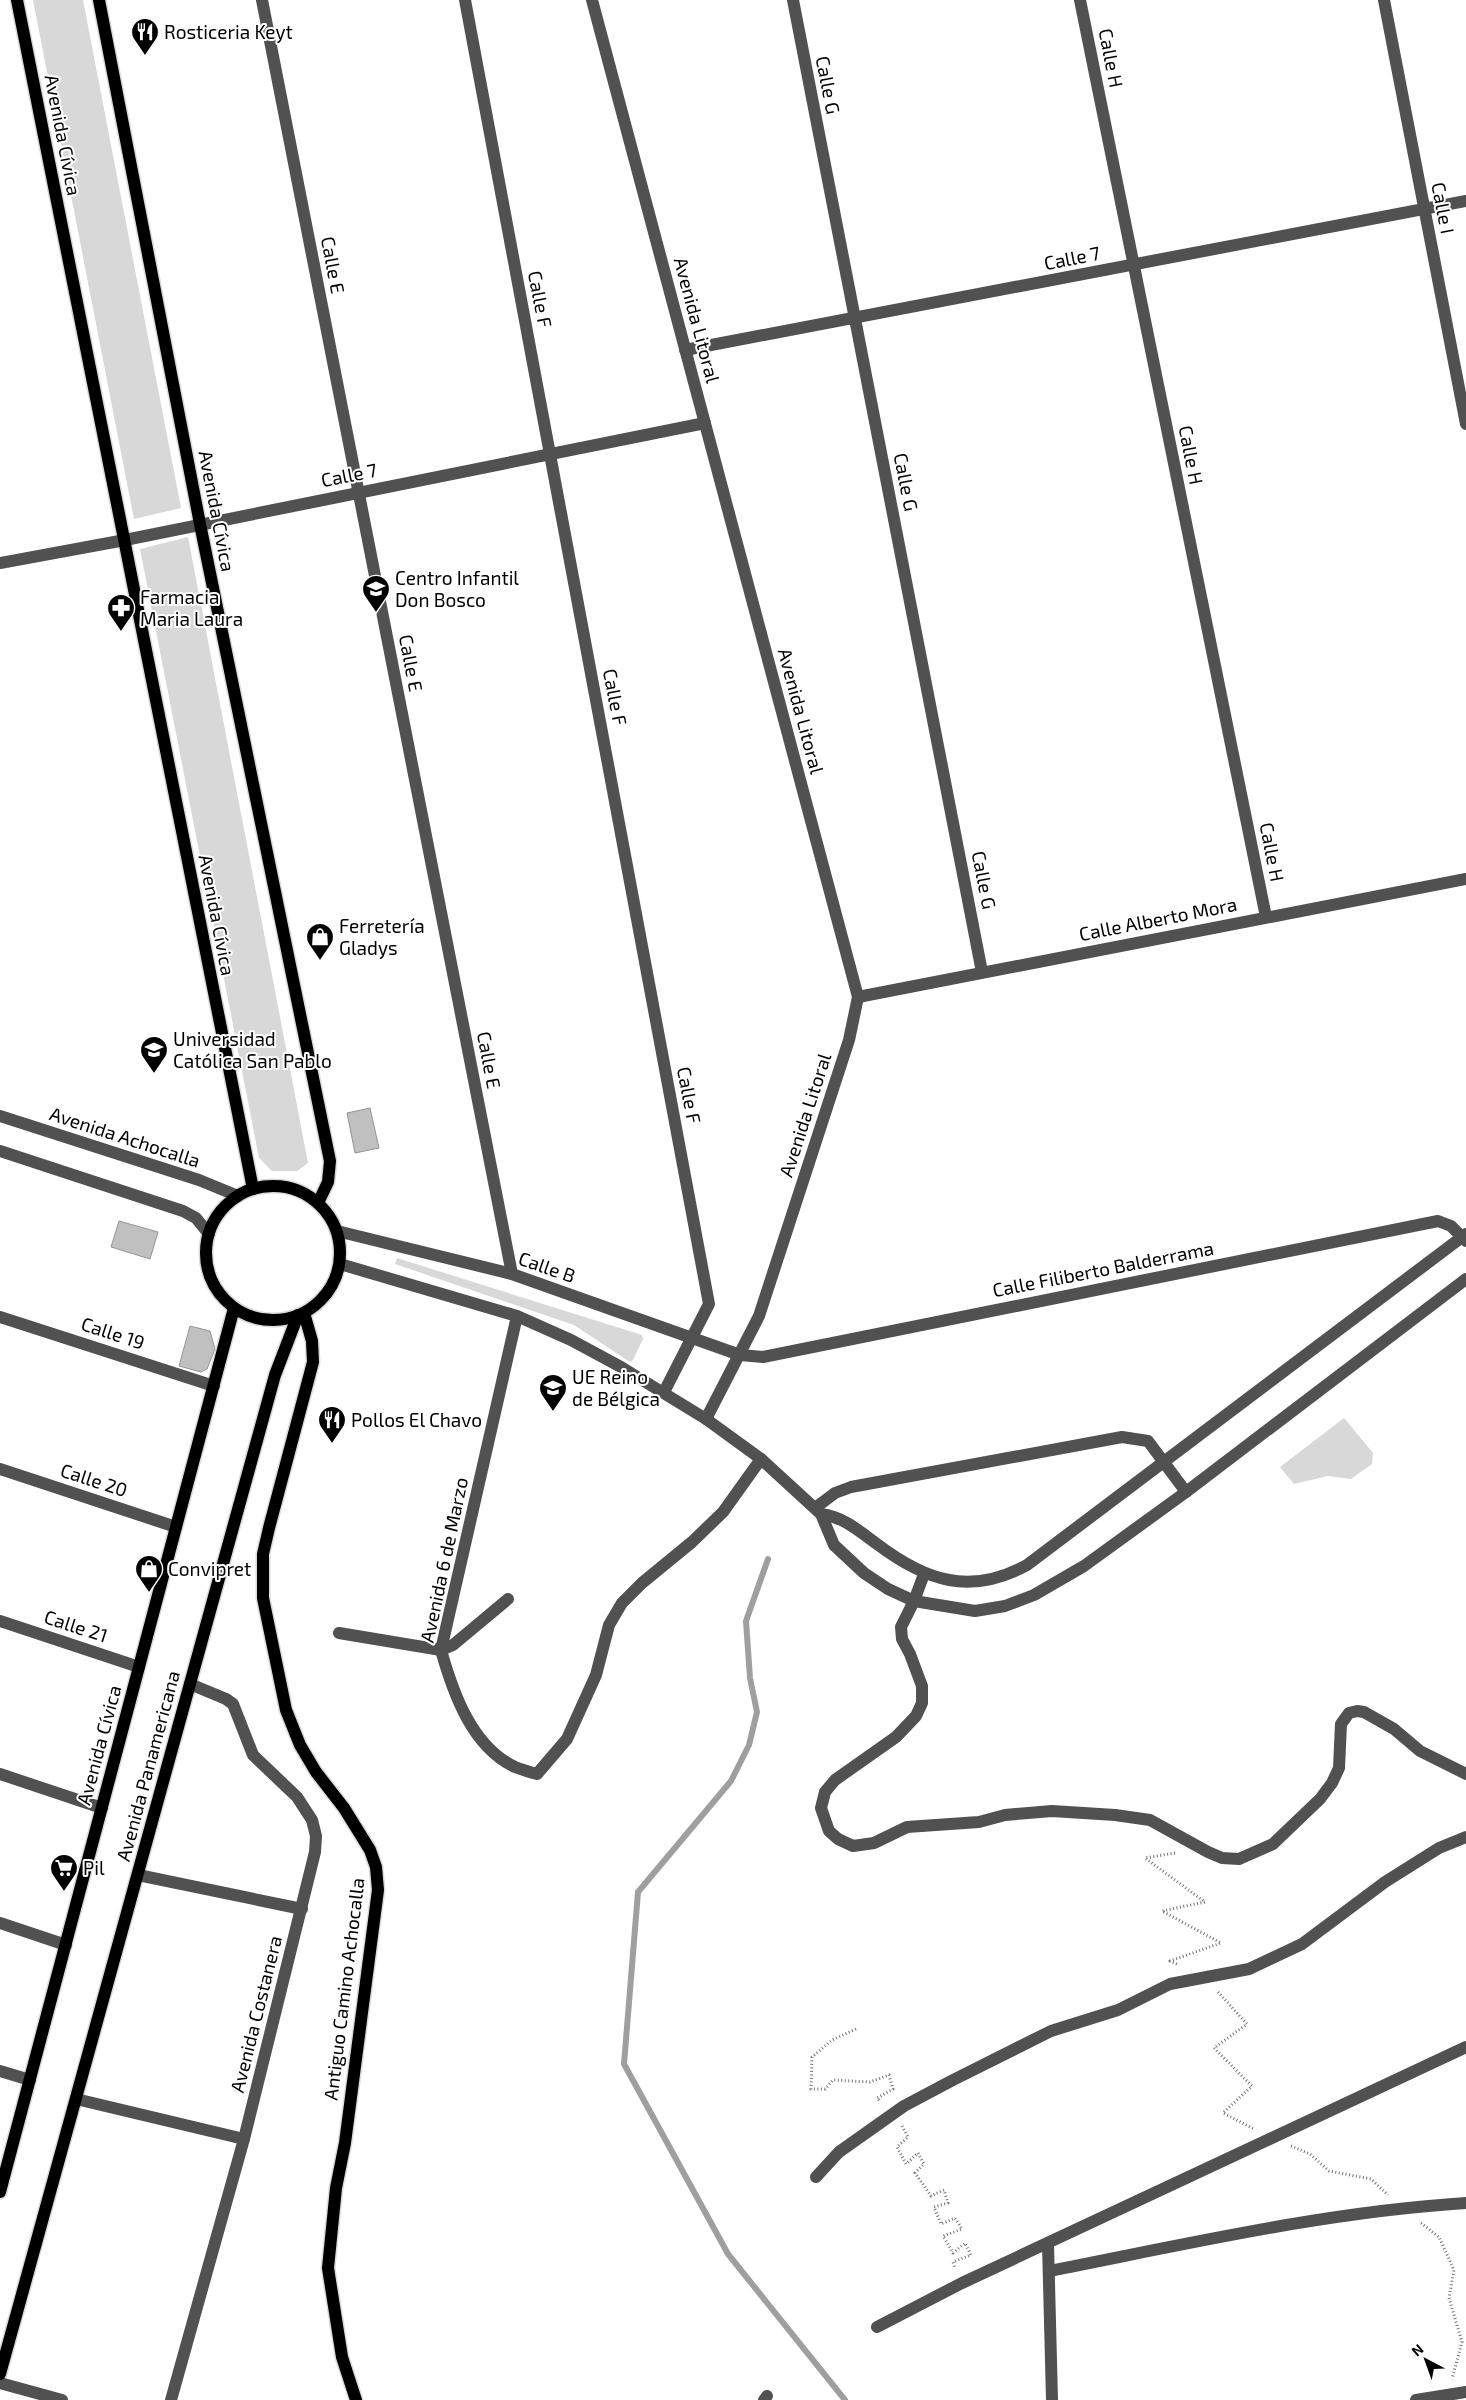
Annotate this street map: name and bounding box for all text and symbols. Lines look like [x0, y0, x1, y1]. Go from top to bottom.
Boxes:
restaurant icon: Rosticeria Keyt [130, 17, 160, 56]
place label: Rosticeria Keyt [164, 20, 293, 43]
street label: Calle H [1095, 26, 1128, 89]
street label: Calle G [812, 54, 845, 116]
street label: Avenida Cívica [40, 72, 87, 197]
street label: Calle I [1427, 180, 1460, 236]
street label: Calle E [317, 234, 350, 295]
street label: Calle 7 [1042, 241, 1102, 274]
street label: Avenida Litoral [670, 255, 725, 386]
street label: Calle F [524, 269, 557, 329]
street label: Calle H [1175, 423, 1208, 486]
street label: Avenida Cívica [194, 448, 241, 573]
street label: Calle G [890, 451, 923, 513]
street label: Calle 7 [319, 458, 379, 491]
place label: Centro Infantil Don Bosco [395, 566, 519, 611]
school or university icon: Centro Infantil Don Bosco [361, 574, 391, 613]
place label: Farmacia Maria Laura [140, 585, 243, 630]
pharmacy icon: Farmacia Maria Laura [106, 593, 136, 632]
street label: Calle E [395, 632, 428, 693]
street label: Avenida Litoral [774, 646, 829, 777]
street label: Calle F [599, 667, 632, 727]
street label: Calle H [1256, 820, 1289, 883]
street label: Calle G [968, 849, 1001, 911]
street label: Avenida Cívica [194, 852, 241, 977]
street label: Calle Alberto Mora [1077, 892, 1239, 945]
place label: Ferretería Gladys [339, 914, 425, 959]
shop icon: Ferretería Gladys [305, 922, 335, 961]
place label: Universidad Católica San Pablo [173, 1027, 332, 1072]
street label: Calle E [473, 1029, 506, 1090]
school or university icon: Universidad Católica San Pablo [139, 1035, 169, 1074]
street label: Avenida Litoral [774, 1050, 836, 1180]
street label: Calle F [673, 1065, 706, 1125]
street label: Avenida Achocalla [47, 1101, 203, 1172]
street label: Calle Filiberto Balderrama [990, 1236, 1215, 1301]
street label: Calle B [516, 1246, 579, 1287]
street label: Calle 19 [78, 1311, 148, 1354]
place label: UE Reino de Bélgica [572, 1365, 660, 1410]
school or university icon: UE Reino de Bélgica [538, 1373, 568, 1412]
restaurant icon: Pollos El Chavo [317, 1405, 347, 1444]
place label: Pollos El Chavo [351, 1408, 482, 1431]
street label: Calle 20 [58, 1458, 131, 1501]
street label: Avenida 6 de Marzo [415, 1475, 472, 1645]
shop icon: Convipret [134, 1554, 164, 1593]
place label: Convipret [168, 1557, 251, 1580]
street label: Calle 21 [42, 1605, 111, 1647]
street label: Avenida Panamericana [111, 1668, 184, 1864]
street label: Avenida Cívica [71, 1683, 126, 1807]
supermarket icon: Pil [49, 1853, 79, 1892]
place label: Pil [83, 1856, 105, 1879]
street label: Antiguo Camino Achocalla [318, 1876, 369, 2101]
street label: Avenida Costanera [225, 1933, 286, 2095]
north arrow [1401, 2335, 1451, 2385]
text: N [1408, 2340, 1427, 2360]

